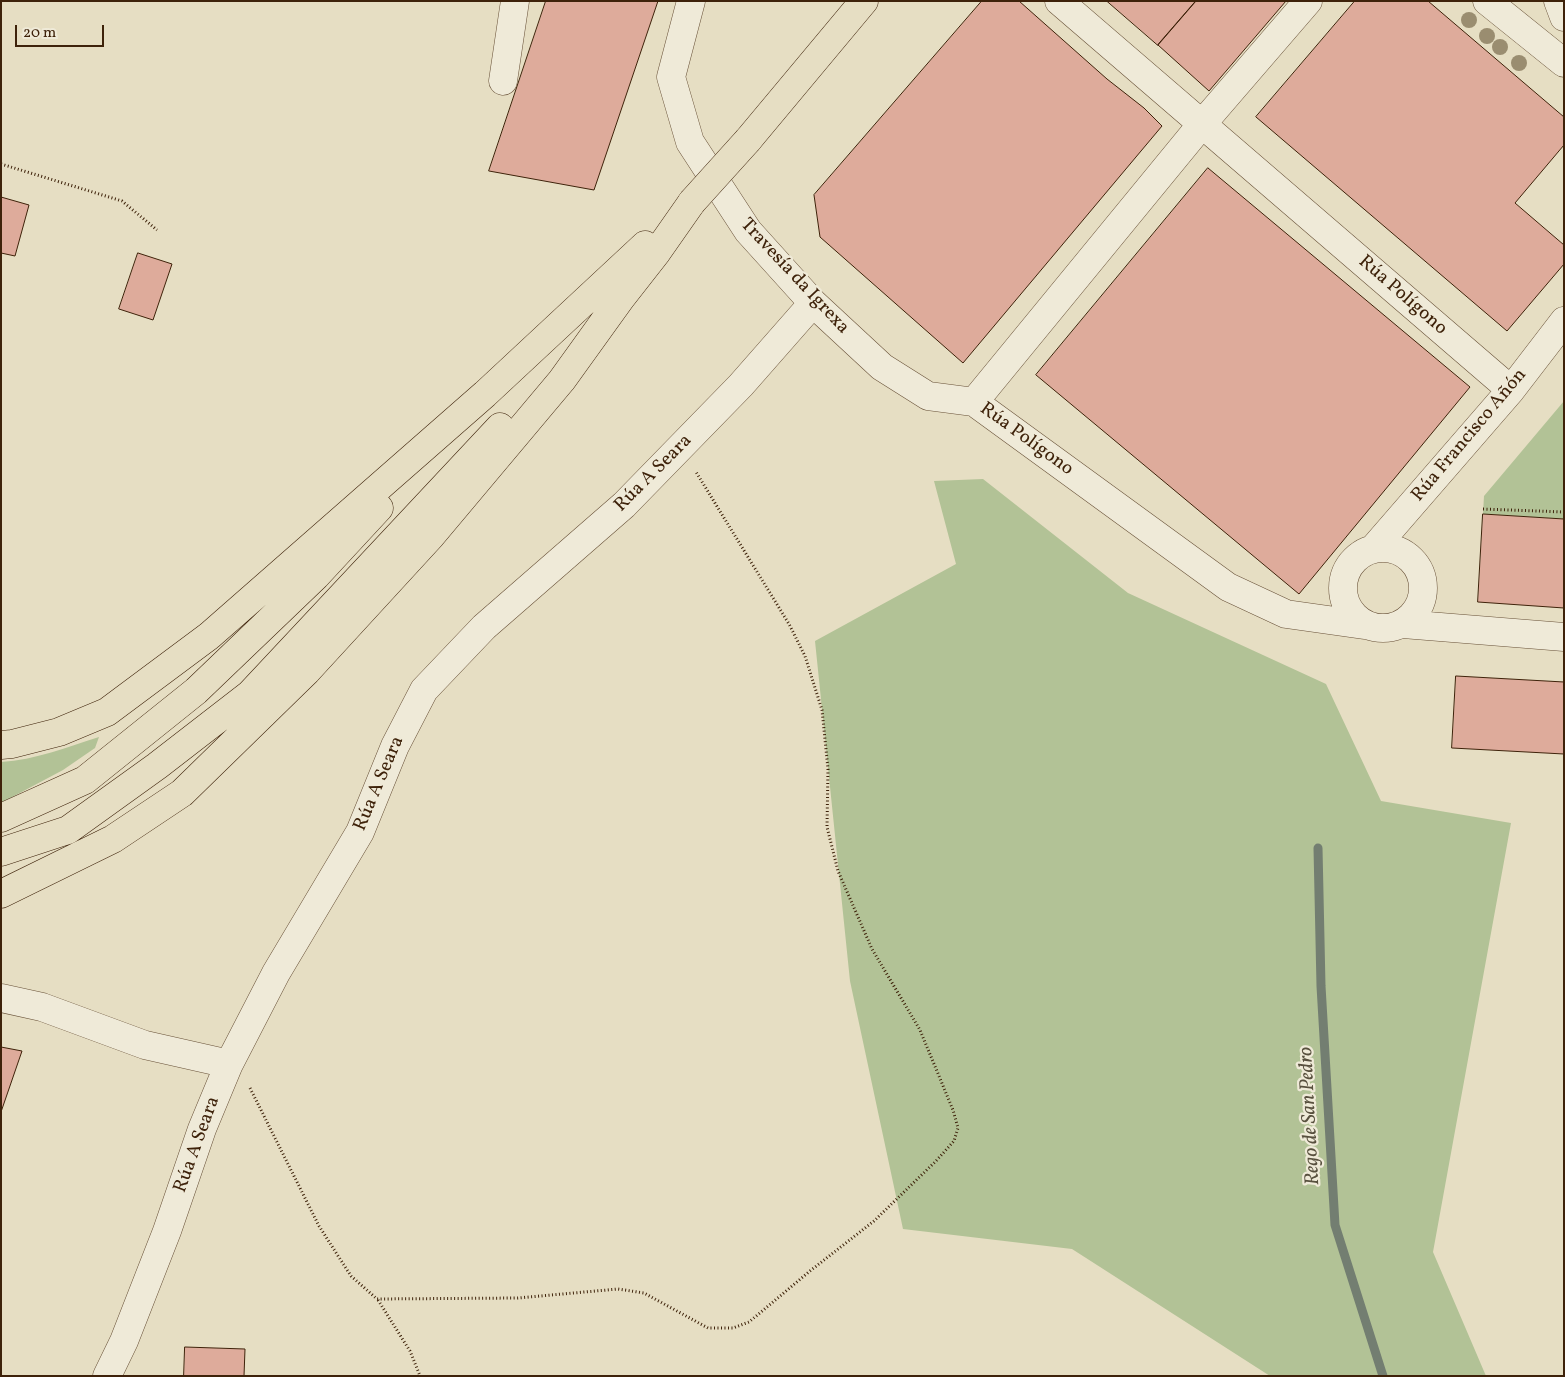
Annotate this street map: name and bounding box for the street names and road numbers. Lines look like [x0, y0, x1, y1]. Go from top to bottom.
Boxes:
street label: Travesía da Igrexa [735, 214, 853, 340]
street label: Rúa Polígono [1353, 251, 1451, 341]
street label: Rúa Francisco Añón [1408, 365, 1532, 507]
street label: Rúa Polígono [975, 398, 1077, 482]
street label: Rúa A Seara [610, 430, 698, 518]
street label: Rúa A Seara [350, 733, 410, 835]
street label: Rúa A Seara [170, 1094, 226, 1196]

